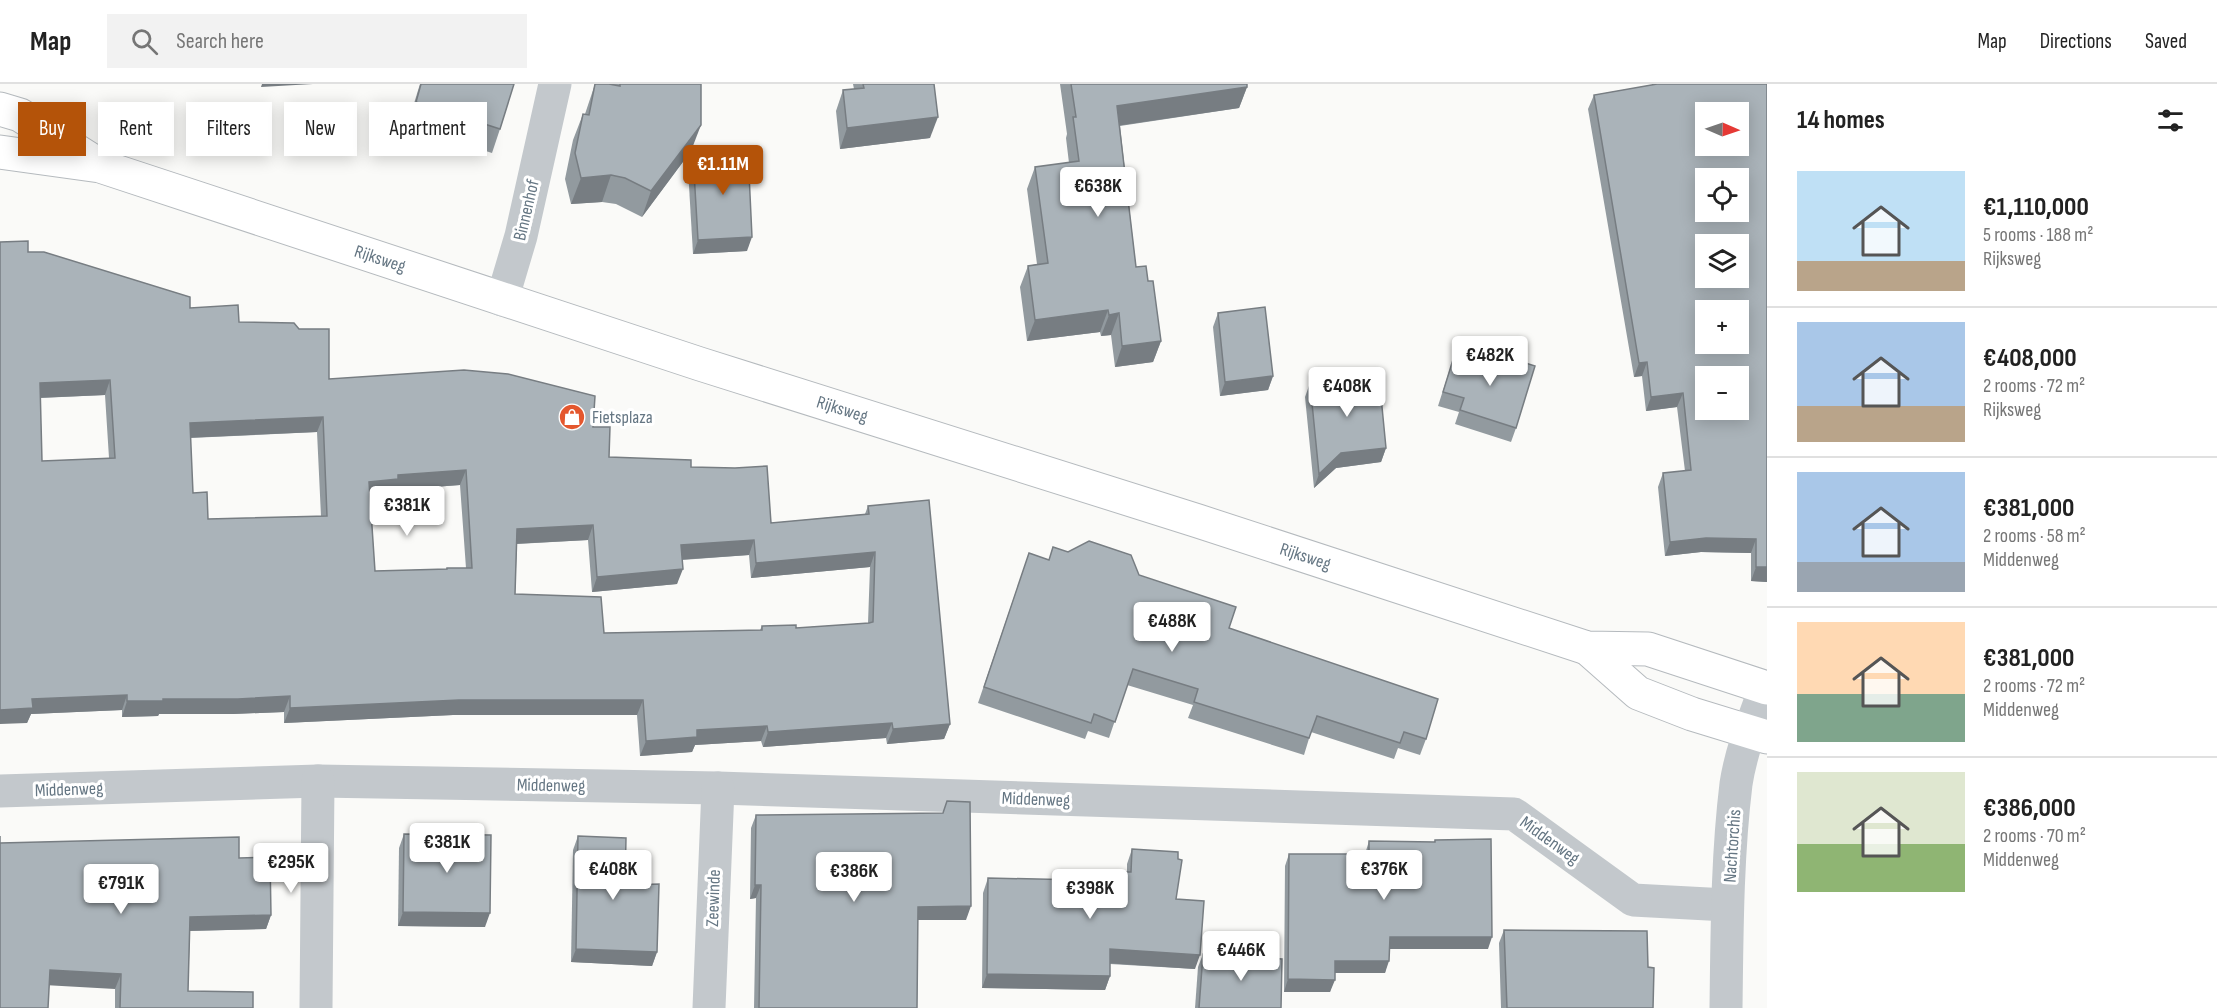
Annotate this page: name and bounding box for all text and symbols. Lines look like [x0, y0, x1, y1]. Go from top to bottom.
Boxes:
search box [107, 14, 527, 68]
text: Map [30, 25, 71, 58]
icon: search [128, 25, 161, 58]
text: Search here [176, 28, 264, 55]
text: Map [1977, 29, 2007, 54]
text: Directions [2040, 29, 2112, 54]
text: Saved [2145, 29, 2187, 54]
chip: Buy [18, 102, 86, 156]
chip: Rent [98, 102, 174, 156]
chip: Filters [186, 102, 272, 156]
chip: New [284, 102, 357, 156]
chip: Apartment [369, 102, 487, 156]
north arrow [1695, 102, 1749, 156]
map controls [1695, 102, 1749, 420]
icon: filters [2154, 104, 2187, 137]
text: 14 homes [1797, 105, 1885, 136]
pin: €1.11M [674, 145, 772, 196]
text: €1.11M [697, 152, 749, 176]
pin: €638K [1056, 167, 1140, 218]
button: locate [1695, 168, 1749, 222]
text: €638K [1074, 174, 1122, 198]
street label: Binnenhof [509, 177, 544, 243]
text: €1,110,000 [1983, 192, 2089, 223]
icon: home [1845, 195, 1917, 267]
text: 5 rooms · 188 m² [1983, 223, 2093, 247]
button: layers [1695, 234, 1749, 288]
street label: Rijksweg [352, 241, 408, 277]
text: Rijksweg [1983, 247, 2041, 271]
button: + [1695, 300, 1749, 354]
pin: €482K [1448, 336, 1532, 387]
text: €482K [1466, 343, 1514, 367]
text: €408,000 [1983, 343, 2077, 374]
icon: home [1845, 346, 1917, 418]
button: − [1695, 366, 1749, 420]
pin: €408K [1305, 367, 1389, 418]
text: €408K [1323, 374, 1371, 398]
text: 2 rooms · 72 m² [1983, 374, 2085, 398]
street label: Rijksweg [814, 391, 870, 427]
text: Rijksweg [1983, 398, 2041, 422]
shop icon: Fietsplaza [557, 402, 587, 432]
place label: Fietsplaza [592, 407, 653, 428]
pin: €381K [365, 486, 449, 537]
text: €381K [384, 493, 430, 517]
text: €381,000 [1983, 493, 2074, 524]
icon: home [1845, 496, 1917, 568]
text: 2 rooms · 58 m² [1983, 524, 2086, 548]
street label: Rijksweg [1277, 538, 1334, 575]
text: Middenweg [1983, 548, 2059, 572]
pin: €488K [1130, 602, 1214, 653]
text: €488K [1148, 609, 1196, 633]
text: €381,000 [1983, 643, 2074, 674]
icon: home [1845, 646, 1917, 718]
text: 2 rooms · 72 m² [1983, 674, 2085, 698]
text: Middenweg [1983, 698, 2059, 722]
street label: Middenweg [517, 774, 585, 797]
street label: Middenweg [34, 778, 104, 801]
street label: Middenweg [1001, 788, 1071, 811]
text: €386,000 [1983, 793, 2076, 824]
icon: home [1845, 796, 1917, 868]
street label: Nachtorchis [1719, 809, 1746, 883]
street label: Middenweg [1516, 812, 1584, 869]
pin: €381K [405, 823, 489, 874]
text: 2 rooms · 70 m² [1983, 824, 2086, 848]
text: €381K [424, 830, 470, 854]
pin: €295K [249, 843, 333, 894]
text: Middenweg [1983, 848, 2059, 872]
text: €295K [267, 850, 315, 874]
pin: €408K [571, 850, 655, 901]
pin: €376K [1342, 850, 1426, 901]
pin: €386K [812, 852, 896, 903]
text: €408K [589, 857, 637, 881]
text: €376K [1360, 857, 1408, 881]
text: €386K [830, 859, 878, 883]
pin: €791K [79, 864, 163, 915]
street label: Zeewinde [702, 869, 725, 927]
pin: €398K [1048, 869, 1132, 920]
text: €791K [98, 871, 144, 895]
text: €398K [1066, 876, 1114, 900]
pin: €446K [1199, 931, 1283, 982]
text: €446K [1217, 938, 1265, 962]

